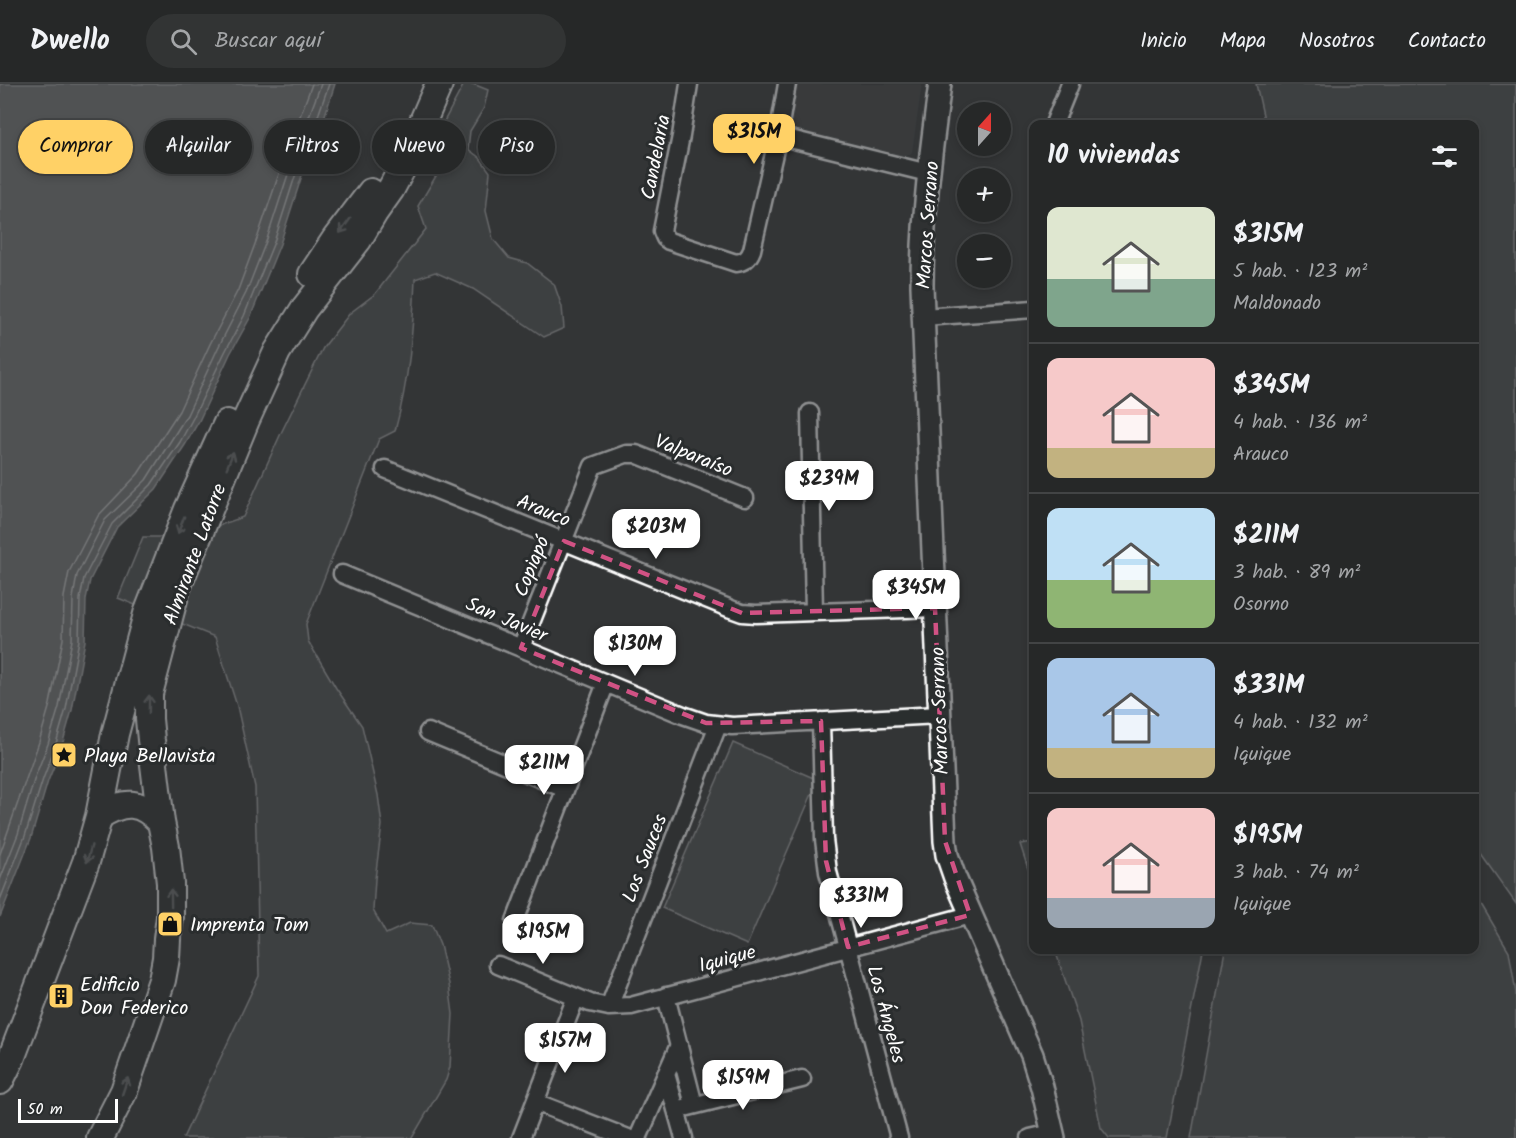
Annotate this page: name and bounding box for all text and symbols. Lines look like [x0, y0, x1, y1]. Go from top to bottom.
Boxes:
search box [146, 14, 566, 68]
text: Dwello [30, 19, 110, 64]
text: Buscar aquí [215, 24, 322, 59]
icon: search [167, 25, 200, 58]
text: Inicio [1140, 25, 1187, 58]
text: Mapa [1220, 25, 1266, 58]
text: Nosotros [1299, 25, 1375, 58]
text: Contacto [1408, 25, 1486, 58]
north arrow [957, 102, 1011, 156]
map controls [957, 102, 1011, 288]
street label: Candelaria [633, 112, 681, 203]
pin: $315M [712, 114, 796, 165]
text: $315M [727, 117, 781, 149]
chip: Comprar [18, 120, 133, 174]
chip: Alquilar [145, 120, 252, 174]
chip: Filtros [264, 120, 360, 174]
chip: Nuevo [372, 120, 466, 174]
chip: Piso [478, 120, 555, 174]
text: 10 viviendas [1047, 135, 1180, 177]
icon: filters [1428, 140, 1461, 173]
street label: Marcos Serrano [909, 160, 949, 290]
button: + [957, 168, 1011, 222]
text: $315M [1233, 214, 1303, 256]
one-way arrow [338, 218, 351, 234]
icon: home [1095, 231, 1167, 303]
button: − [957, 234, 1011, 288]
text: 5 hab. · 123 m² [1233, 256, 1367, 288]
text: Maldonado [1233, 288, 1321, 320]
text: $345M [1233, 365, 1310, 407]
icon: home [1095, 382, 1167, 454]
text: 4 hab. · 136 m² [1233, 407, 1367, 439]
street label: Valparaíso [649, 427, 737, 487]
text: Arauco [1233, 439, 1289, 471]
one-way arrow [225, 451, 236, 470]
pin: $239M [787, 461, 871, 512]
text: $239M [799, 464, 859, 496]
street label: Almirante Latorre [155, 479, 236, 630]
street label: Arauco [511, 487, 575, 537]
pin: $203M [614, 509, 698, 560]
text: $203M [626, 512, 686, 544]
text: $211M [1233, 515, 1299, 557]
one-way arrow [175, 516, 186, 534]
street label: Copiapó [506, 531, 560, 602]
icon: home [1095, 532, 1167, 604]
text: 3 hab. · 89 m² [1233, 557, 1360, 589]
pin: $345M [874, 570, 958, 621]
text: $345M [887, 573, 945, 605]
street label: San Javier [460, 589, 553, 653]
text: Osorno [1233, 589, 1289, 621]
pin: $130M [593, 626, 677, 677]
text: $130M [608, 629, 662, 661]
street label: Marcos Serrano [923, 646, 959, 776]
text: $331M [1233, 665, 1304, 707]
icon: home [1095, 682, 1167, 754]
one-way arrow [143, 695, 155, 715]
text: 4 hab. · 132 m² [1233, 707, 1368, 739]
text: Iquique [1233, 739, 1291, 771]
place icon: Playa Bellavista [49, 740, 79, 770]
place label: Playa Bellavista [84, 741, 216, 773]
pin: $211M [502, 745, 586, 796]
text: $211M [519, 748, 569, 780]
street label: Los Sauces [614, 809, 678, 908]
text: $195M [1233, 815, 1302, 857]
icon: home [1095, 832, 1167, 904]
one-way arrow [82, 844, 94, 863]
text: 3 hab. · 74 m² [1233, 857, 1359, 889]
pin: $331M [819, 878, 903, 929]
text: $331M [834, 881, 888, 913]
one-way arrow [165, 888, 177, 908]
text: Iquique [1233, 889, 1291, 921]
shop icon: Imprenta Tom [155, 909, 185, 939]
place label: Imprenta Tom [190, 910, 309, 942]
pin: $195M [501, 914, 585, 965]
text: $195M [516, 917, 570, 949]
street label: Iquique [695, 937, 760, 983]
street label: Los Ángeles [857, 962, 914, 1068]
place label: Edificio Don Federico [80, 970, 188, 1025]
building icon: Edificio Don Federico [46, 981, 76, 1011]
pin: $157M [523, 1023, 607, 1074]
text: $157M [539, 1026, 591, 1058]
pin: $159M [701, 1060, 785, 1111]
text: $159M [716, 1063, 770, 1095]
one-way arrow [121, 1077, 132, 1096]
scale bar [18, 1096, 118, 1124]
text: 50 m [27, 1097, 63, 1122]

